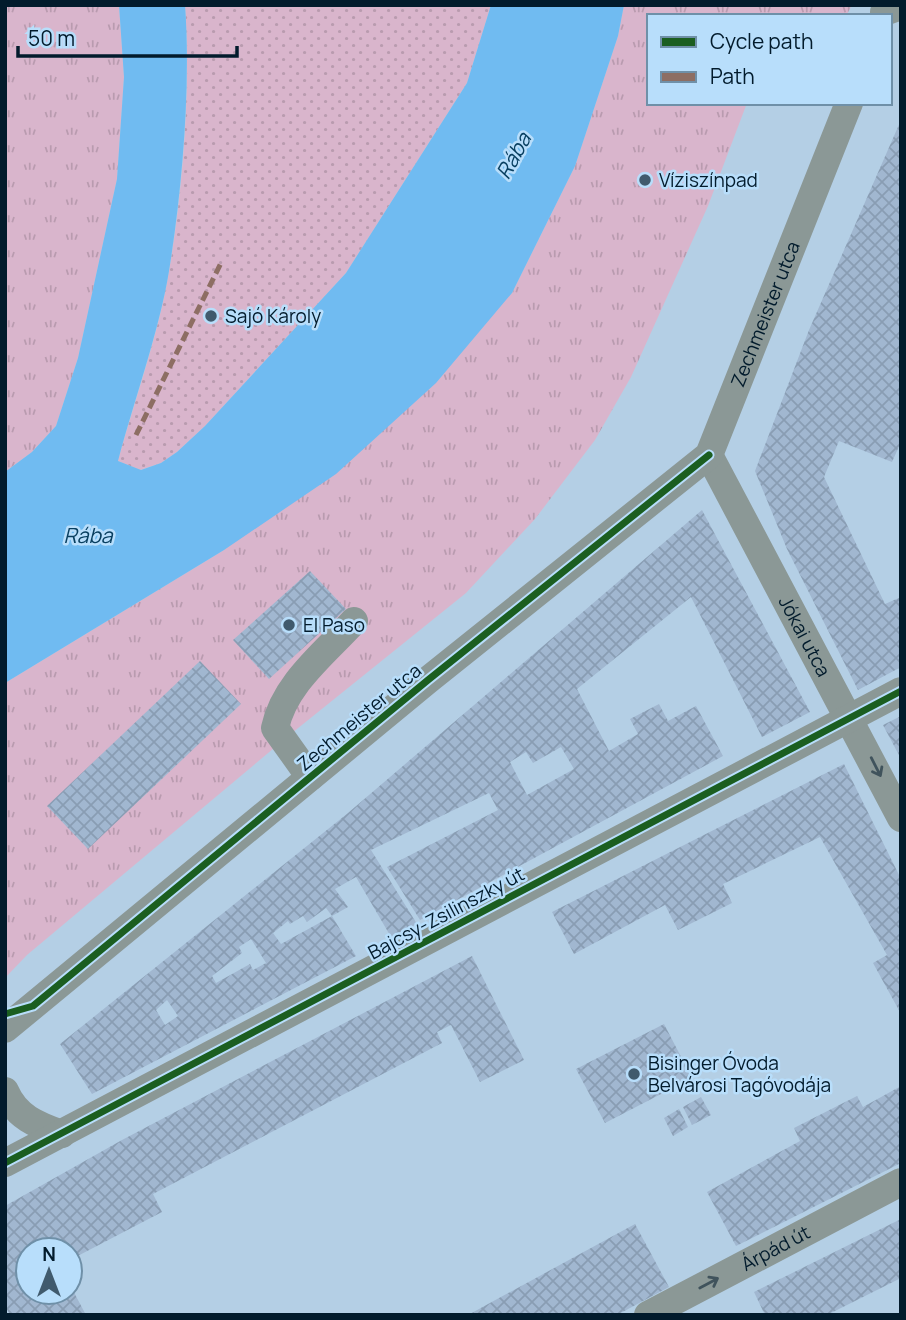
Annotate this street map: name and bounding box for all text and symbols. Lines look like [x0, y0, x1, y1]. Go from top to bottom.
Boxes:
scale bar [18, 14, 236, 58]
legend [647, 14, 892, 105]
text: 50 m [28, 24, 75, 52]
text: Cycle path [710, 27, 813, 55]
text: Path [710, 62, 755, 90]
water label: Rába [489, 126, 538, 184]
place label: Víziszínpad [659, 167, 758, 193]
marker: Víziszínpad [637, 172, 653, 188]
street label: Zechmeister utca [724, 237, 806, 391]
place label: Sajó Károly [225, 303, 321, 329]
marker: Sajó Károly [203, 308, 219, 324]
water label: Rába [63, 521, 114, 549]
street label: Jókai utca [773, 591, 837, 681]
place label: El Paso [303, 612, 365, 638]
marker: El Paso [281, 617, 297, 633]
street label: Zechmeister utca [291, 657, 427, 777]
one-way arrow [869, 756, 883, 777]
street label: Bajcsy-Zsilinszky út [363, 861, 529, 965]
place label: Bisinger Óvoda Belvárosi Tagóvodája [648, 1050, 831, 1098]
marker: Bisinger Óvoda Belvárosi Tagóvodája [626, 1066, 642, 1082]
street label: Árpád út [736, 1219, 815, 1277]
north arrow [14, 1236, 84, 1306]
text: N [42, 1241, 56, 1267]
one-way arrow [698, 1276, 718, 1290]

